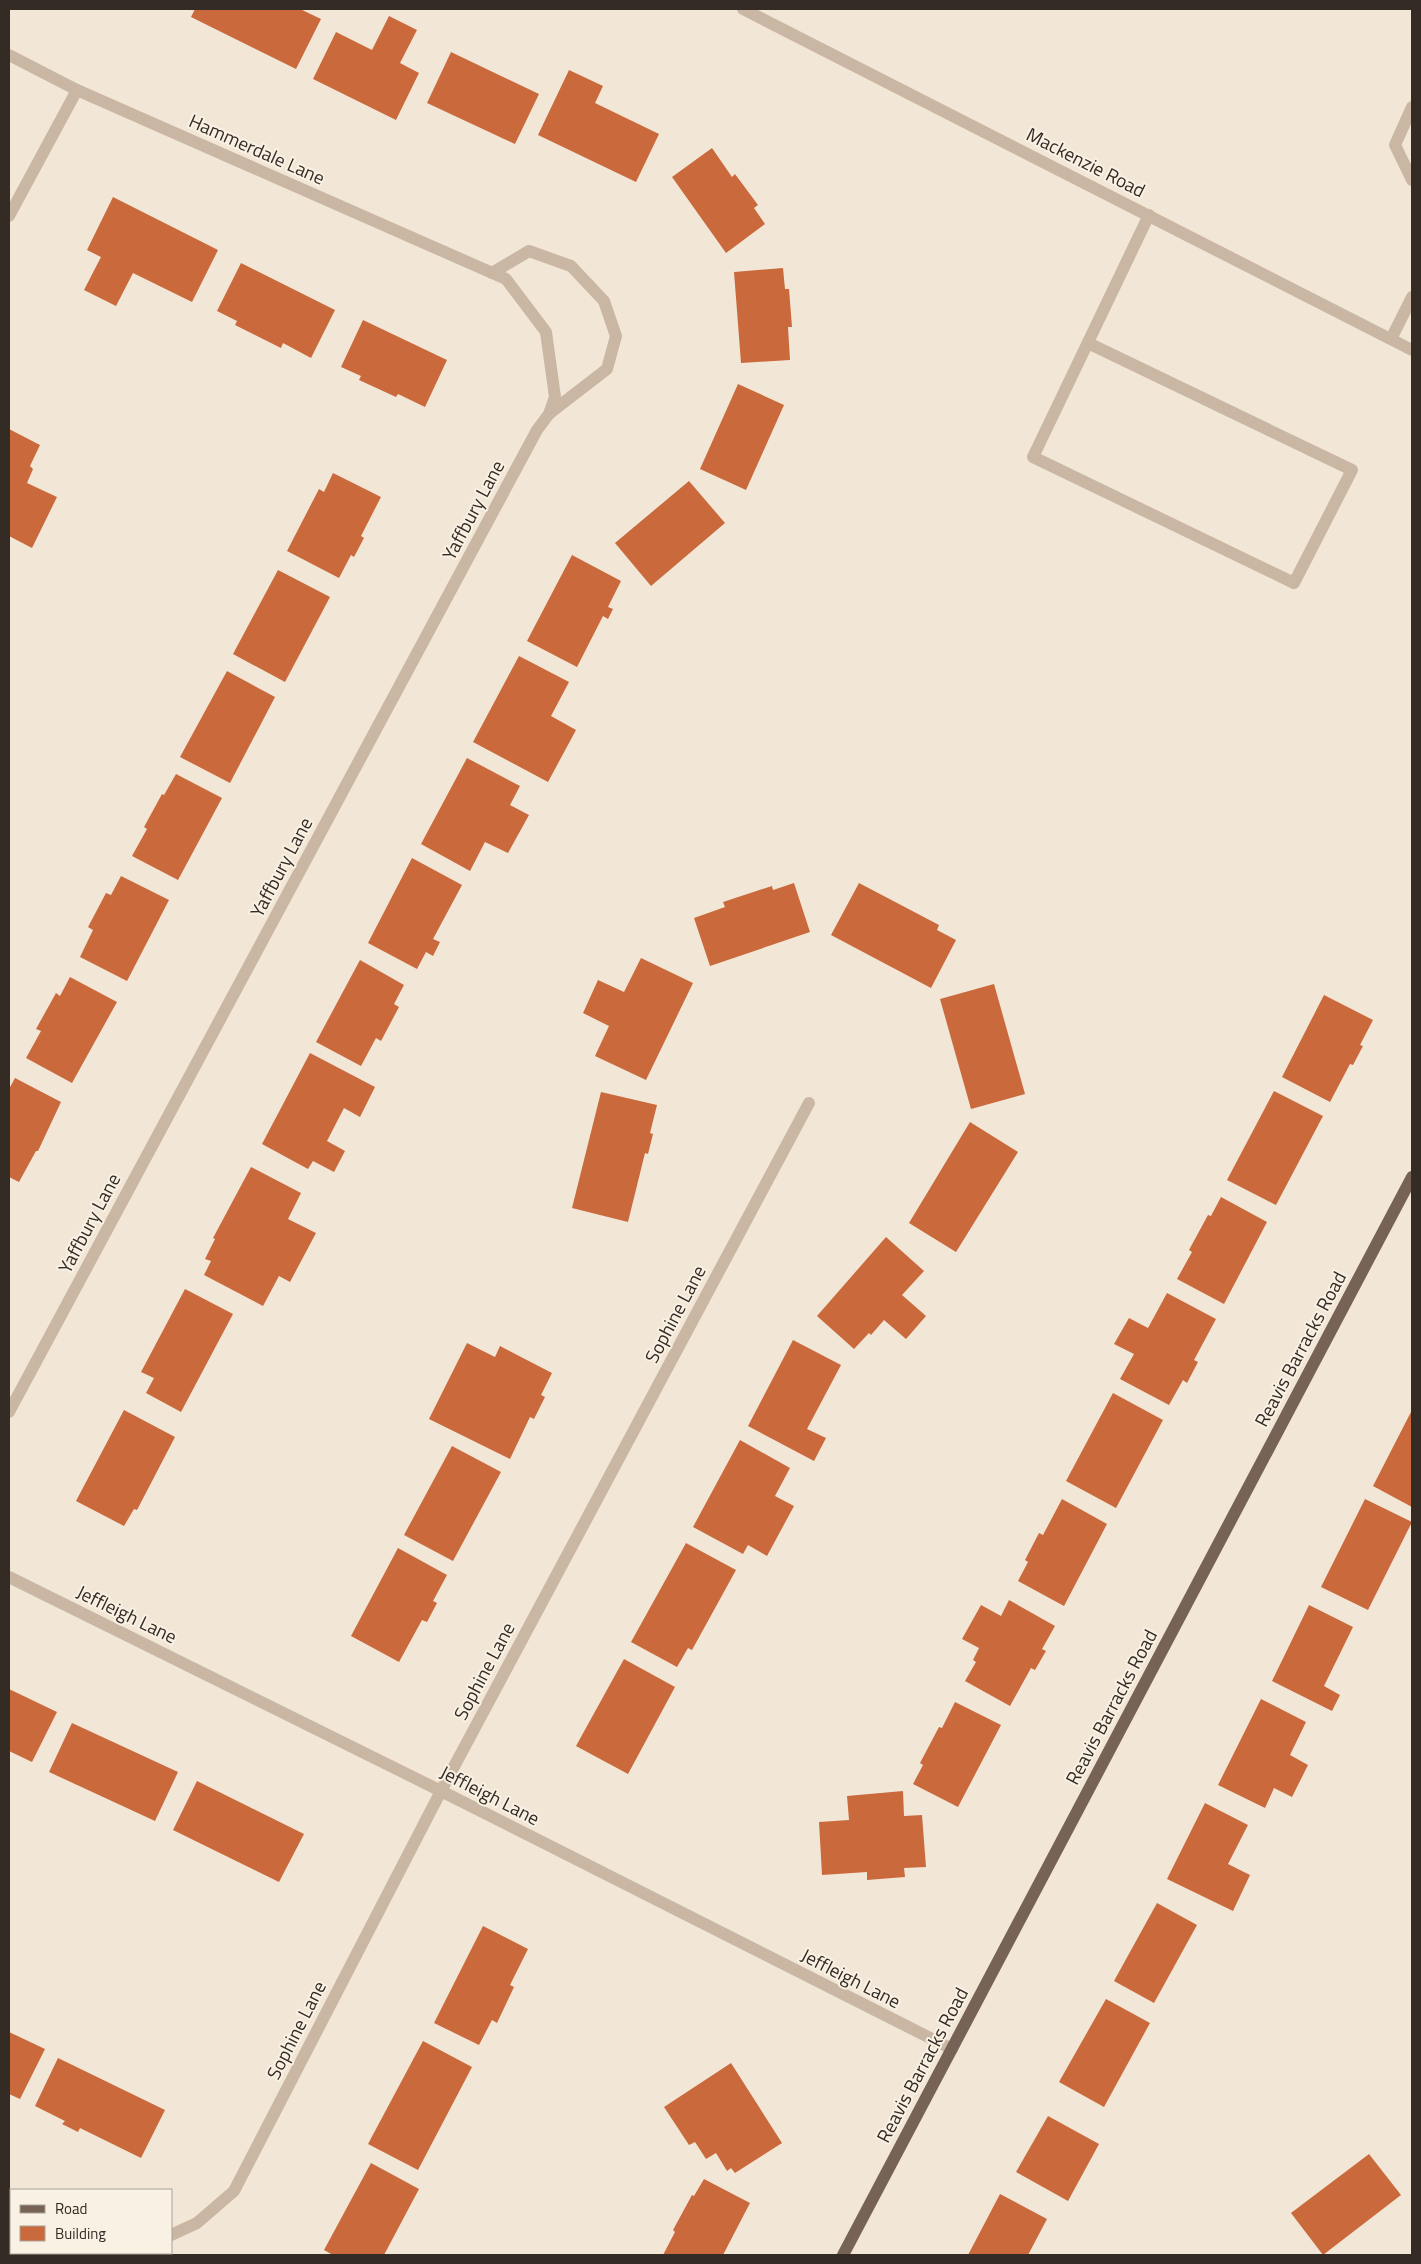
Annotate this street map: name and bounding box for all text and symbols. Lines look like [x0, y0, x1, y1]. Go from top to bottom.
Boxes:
street label: Hammerdale Lane [185, 106, 330, 192]
street label: Mackenzie Road [1022, 119, 1151, 204]
street label: Yaffbury Lane [434, 455, 511, 565]
street label: Yaffbury Lane [242, 812, 319, 922]
street label: Yaffbury Lane [50, 1168, 127, 1278]
street label: Sophine Lane [637, 1260, 713, 1368]
street label: Reavis Barracks Road [1246, 1266, 1353, 1432]
street label: Jeffleigh Lane [72, 1577, 182, 1650]
street label: Sophine Lane [446, 1617, 522, 1725]
street label: Reavis Barracks Road [1057, 1624, 1164, 1790]
street label: Jeffleigh Lane [435, 1757, 545, 1832]
street label: Jeffleigh Lane [796, 1940, 906, 2015]
street label: Sophine Lane [258, 1975, 333, 2084]
street label: Reavis Barracks Road [868, 1982, 975, 2148]
legend [10, 2189, 172, 2254]
text: Road [55, 2197, 87, 2220]
text: Building [55, 2222, 106, 2245]

